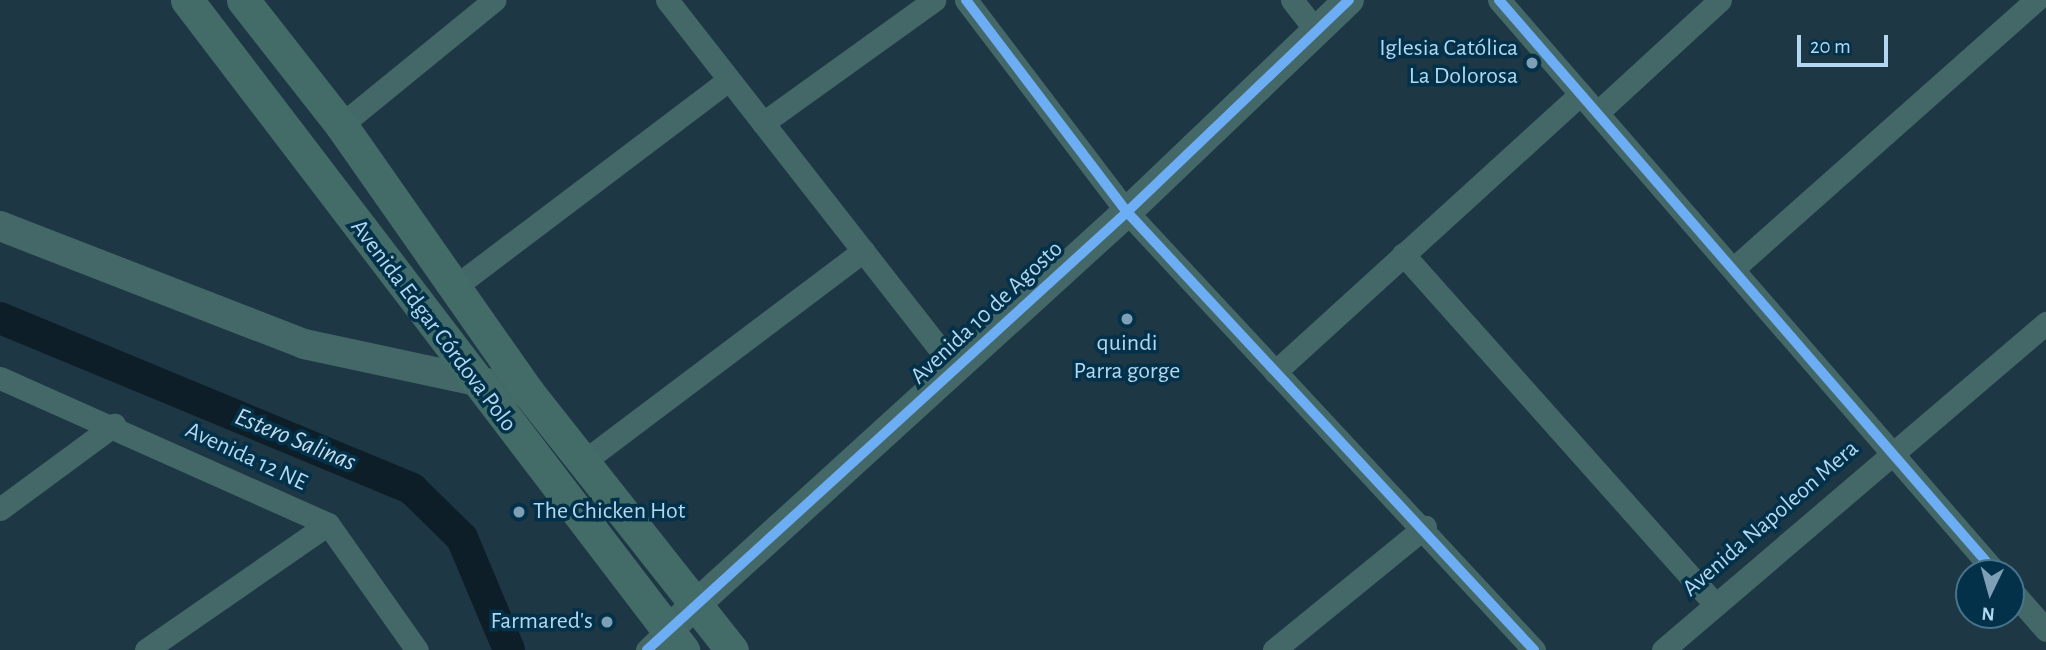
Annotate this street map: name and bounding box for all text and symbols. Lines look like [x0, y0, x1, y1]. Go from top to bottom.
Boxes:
scale bar [1801, 21, 1892, 65]
place label: Iglesia Católica La Dolorosa [1379, 35, 1518, 91]
text: 20 m [1810, 36, 1851, 57]
marker: Iglesia Católica La Dolorosa [1524, 55, 1540, 71]
street label: Avenida Edgar Córdova Polo [344, 214, 522, 438]
street label: Avenida 10 de Agosto [905, 235, 1069, 391]
marker: quindi Parra gorge [1119, 311, 1135, 327]
place label: quindi Parra gorge [1074, 330, 1180, 386]
water label: Estero Salinas [230, 402, 360, 478]
street label: Avenida 12 NE [181, 416, 311, 498]
street label: Avenida Napoleon Mera [1677, 435, 1865, 603]
place label: The Chicken Hot [533, 498, 685, 526]
marker: The Chicken Hot [511, 504, 527, 520]
north arrow [1955, 559, 2025, 629]
text: N [1981, 603, 1996, 623]
place label: Farmared's [491, 608, 593, 636]
marker: Farmared's [599, 614, 615, 630]

